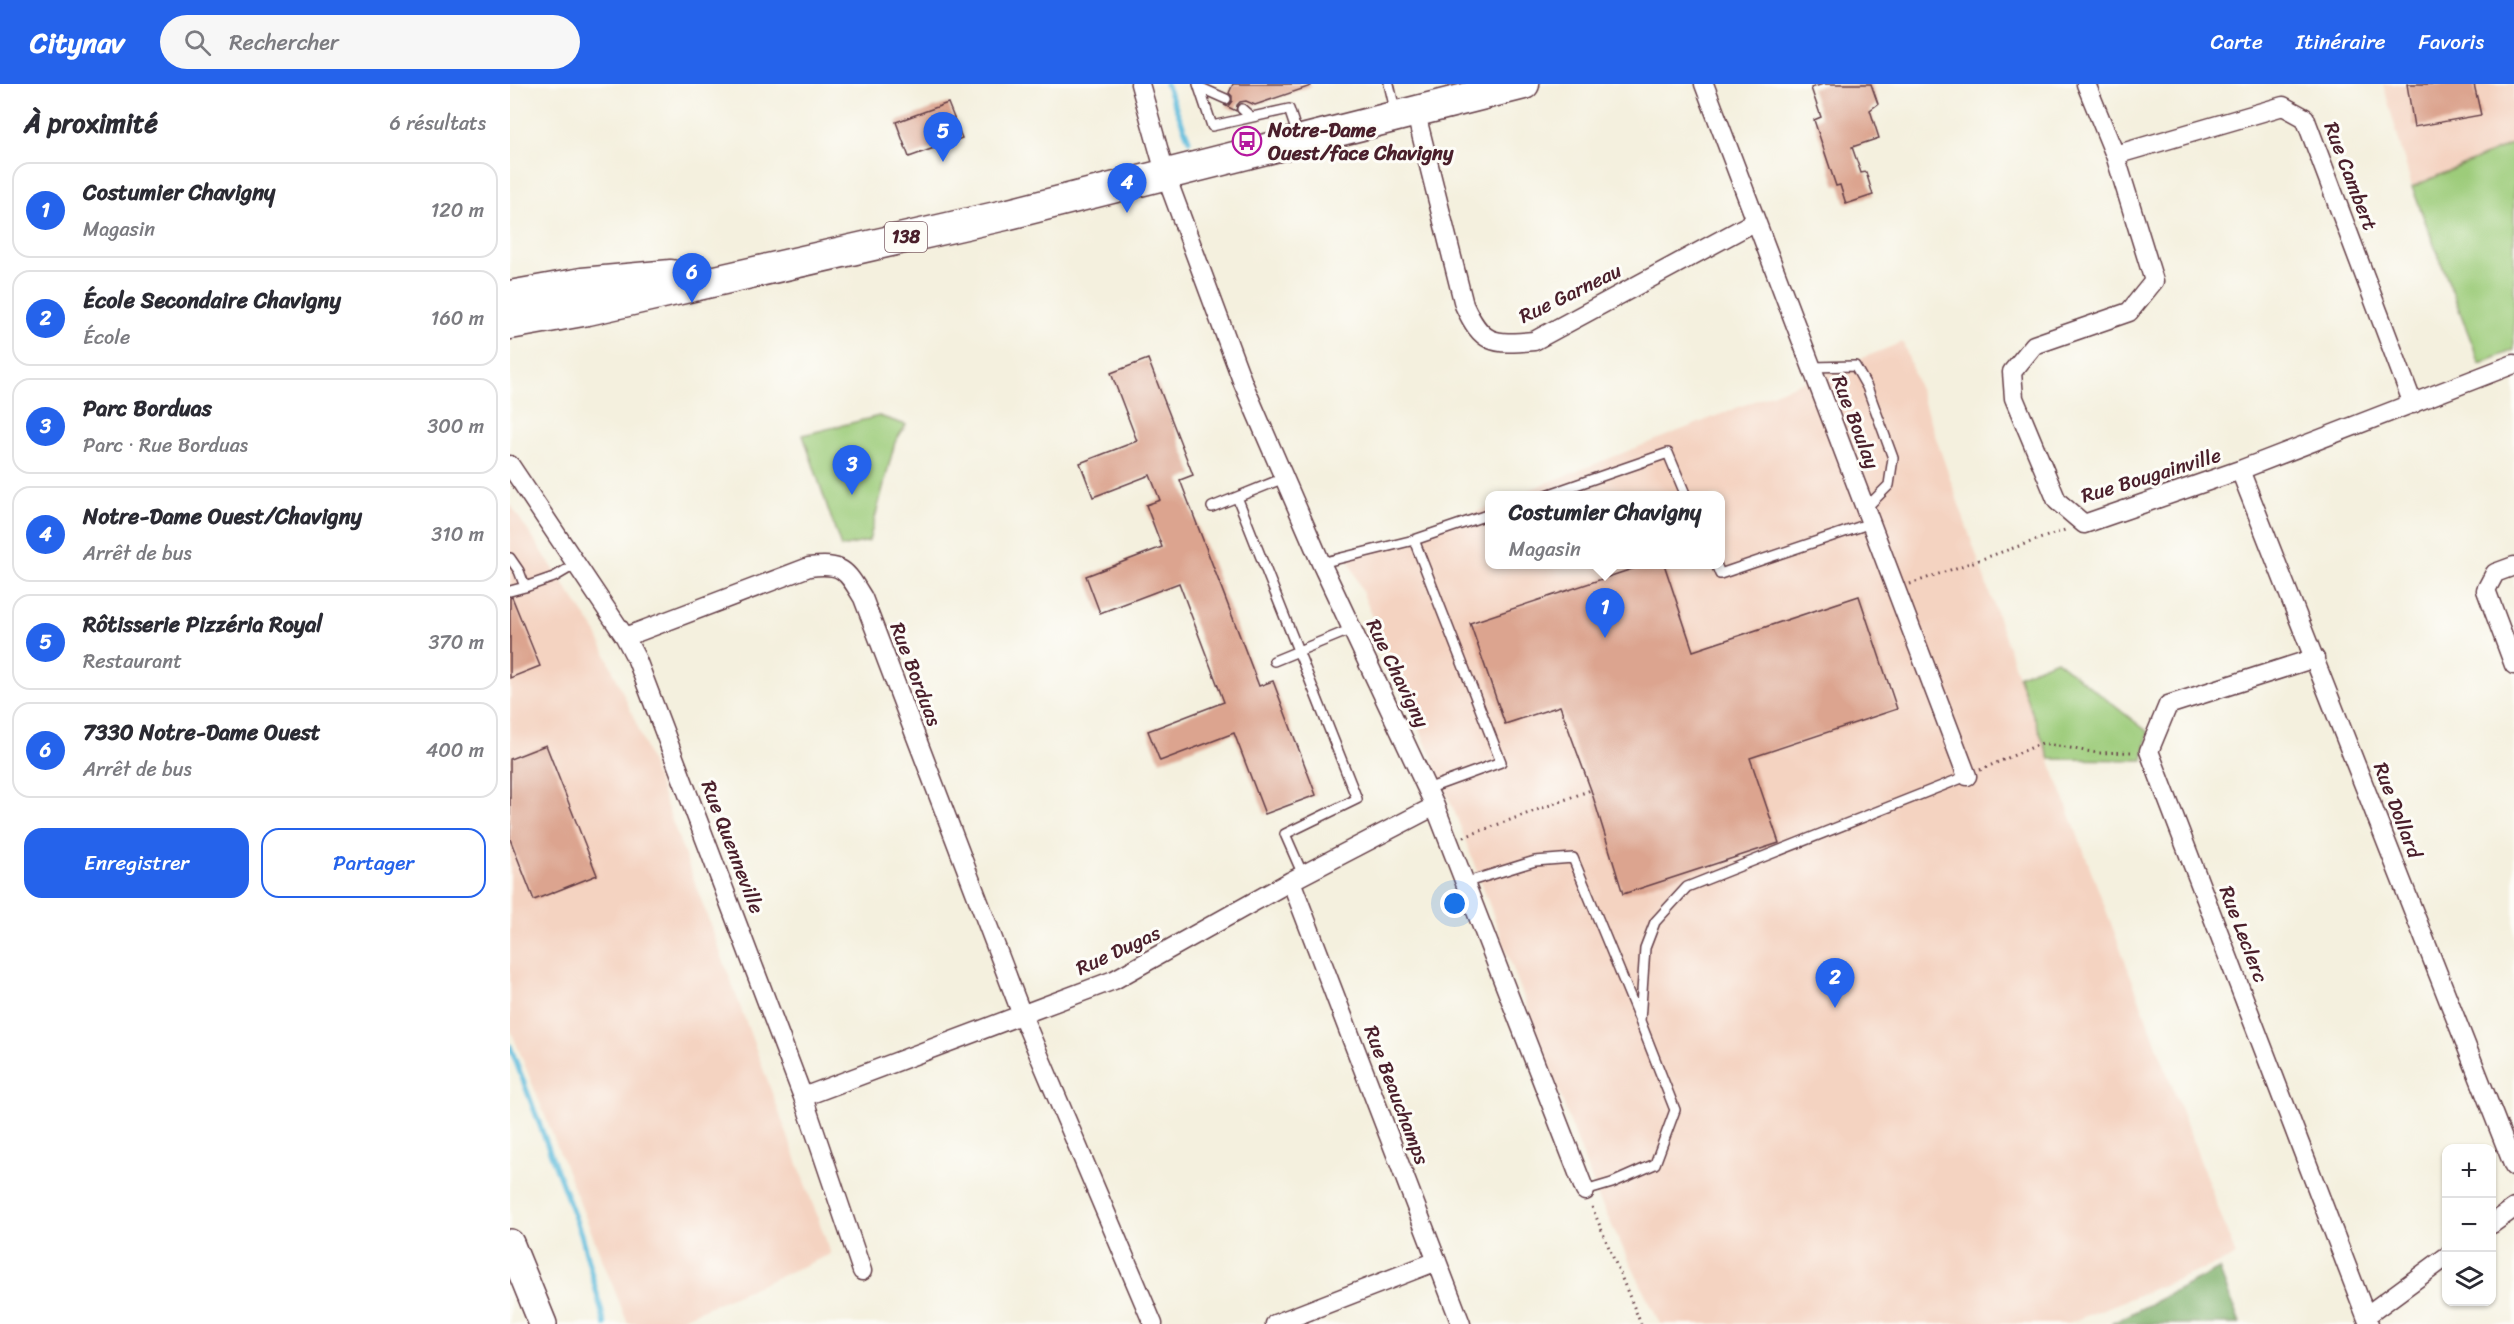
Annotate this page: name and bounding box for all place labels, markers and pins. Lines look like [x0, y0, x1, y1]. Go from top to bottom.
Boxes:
pin: 5 [924, 112, 962, 162]
place label: Notre-Dame Ouest/face Chavigny [1267, 113, 1454, 171]
bus stop icon: Notre-Dame Ouest/face Chavigny [1231, 125, 1263, 157]
pin: 4 [1108, 164, 1146, 213]
pin: 6 [672, 254, 711, 303]
pin: 3 [832, 446, 872, 495]
pin: 1 [1586, 588, 1624, 638]
pin: 2 [1816, 958, 1854, 1008]

